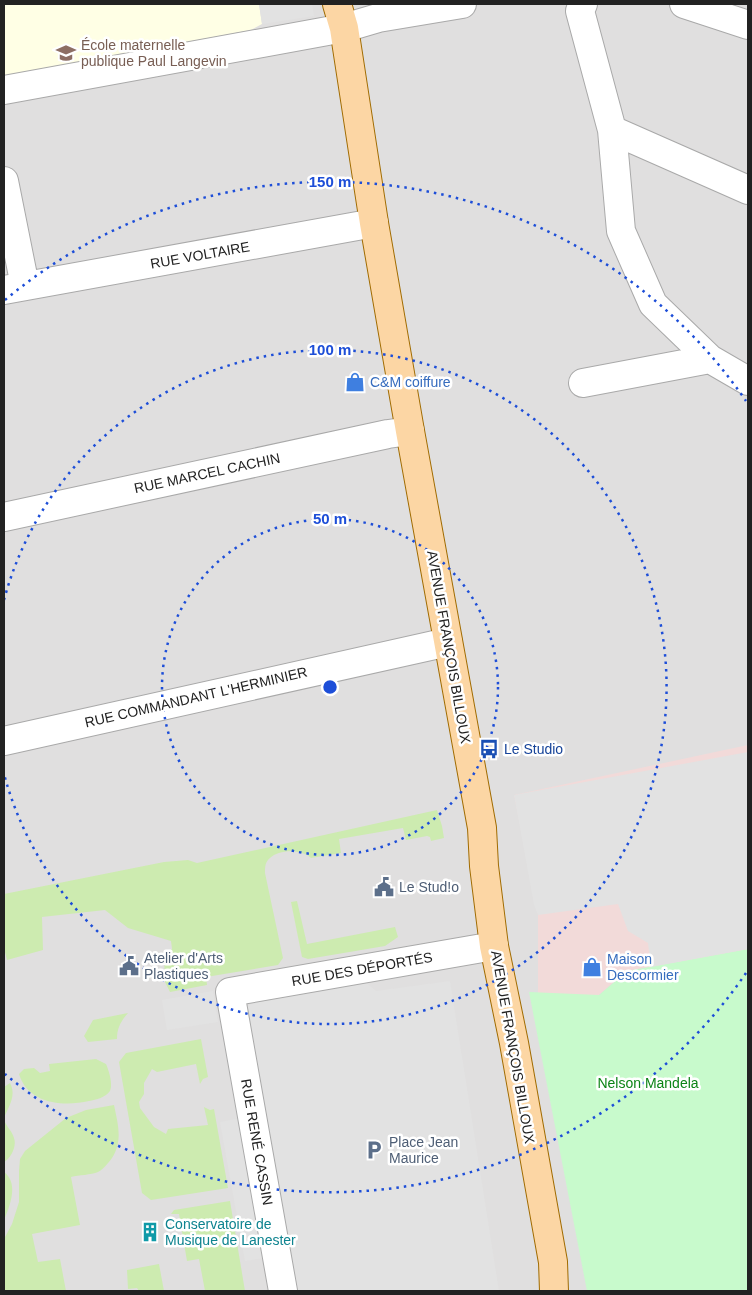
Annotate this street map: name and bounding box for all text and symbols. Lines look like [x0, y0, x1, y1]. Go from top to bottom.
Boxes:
place label: École maternelle publique Paul Langevin [81, 37, 227, 69]
school or university icon: École maternelle publique Paul Langevin [55, 42, 77, 64]
text: 150 m [309, 173, 351, 190]
street label: RUE VOLTAIRE [149, 238, 251, 272]
text: 100 m [309, 341, 351, 358]
shop icon: C&M coiffure [344, 371, 366, 393]
place label: C&M coiffure [370, 374, 451, 390]
street label: RUE MARCEL CACHIN [133, 450, 281, 496]
text: 50 m [313, 510, 347, 527]
street label: AVENUE FRANÇOIS BILLOUX [424, 549, 474, 745]
street label: RUE COMMANDANT L'HERMINIER [83, 664, 309, 730]
centre of rings [321, 678, 339, 696]
bus stop icon: Le Studio [478, 738, 500, 760]
place label: Le Studio [504, 741, 563, 757]
public building icon: Le Stud!o [373, 876, 395, 898]
place label: Le Stud!o [399, 879, 459, 895]
street label: RUE DES DÉPORTÉS [290, 949, 434, 989]
street label: AVENUE FRANÇOIS BILLOUX [488, 949, 538, 1145]
place label: Atelier d'Arts Plastiques [144, 950, 223, 982]
place label: Maison Descormier [607, 951, 679, 983]
public building icon: Atelier d'Arts Plastiques [118, 955, 140, 977]
shop icon: Maison Descormier [581, 956, 603, 978]
park label: Nelson Mandela [597, 1075, 699, 1091]
street label: RUE RENÉ CASSIN [238, 1077, 276, 1207]
place label: Place Jean Maurice [389, 1134, 458, 1166]
parking icon: Place Jean Maurice [363, 1139, 385, 1161]
place label: Conservatoire de Musique de Lanester [165, 1216, 296, 1248]
building icon: Conservatoire de Musique de Lanester [139, 1221, 161, 1243]

